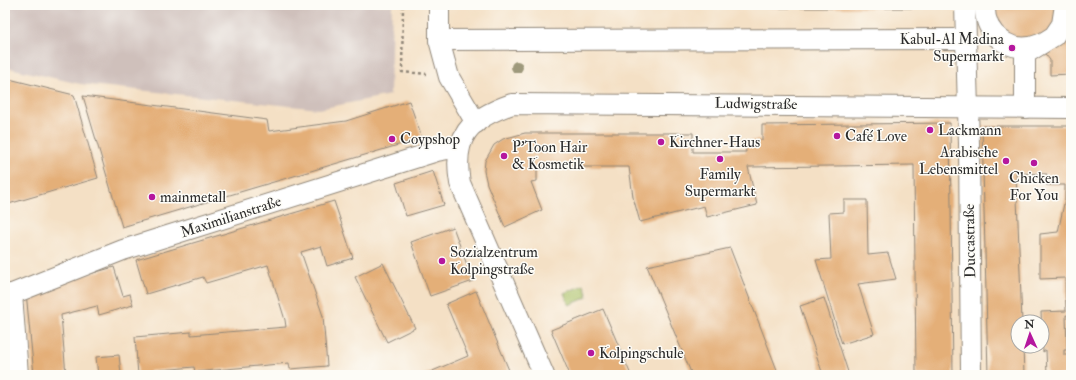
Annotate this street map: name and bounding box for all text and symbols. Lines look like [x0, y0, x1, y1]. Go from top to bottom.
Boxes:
place label: Kabul-Al Madina Supermarkt [900, 30, 1005, 67]
marker: Kabul-Al Madina Supermarkt [1007, 43, 1017, 53]
street label: Ludwigstraße [714, 94, 798, 114]
place label: Lackmann [938, 121, 1002, 140]
marker: Lackmann [925, 125, 935, 135]
place label: Café Love [845, 127, 907, 146]
place label: Coypshop [400, 130, 461, 150]
marker: Café Love [832, 131, 842, 141]
place label: Kirchner-Haus [669, 133, 760, 152]
marker: Coypshop [387, 134, 397, 144]
marker: Kirchner-Haus [656, 137, 666, 147]
place label: P'Toon Hair & Kosmetik [512, 138, 588, 174]
place label: Arabische Lebensmittel [919, 143, 998, 179]
marker: P'Toon Hair & Kosmetik [499, 151, 509, 161]
marker: Family Supermarkt [715, 154, 725, 164]
marker: Arabische Lebensmittel [1001, 156, 1011, 166]
marker: Chicken For You [1029, 158, 1039, 168]
place label: Family Supermarkt [685, 165, 755, 202]
place label: Chicken For You [1009, 169, 1059, 205]
place label: mainmetall [160, 188, 226, 207]
marker: mainmetall [147, 192, 157, 202]
street label: Maximilianstraße [178, 192, 284, 242]
street label: Duccastraße [960, 204, 980, 278]
place label: Sozialzentrum Kolpingstraße [450, 243, 538, 280]
marker: Sozialzentrum Kolpingstraße [437, 256, 447, 266]
north arrow [1010, 314, 1050, 354]
text: N [1023, 318, 1036, 331]
place label: Kolpingschule [599, 344, 684, 364]
marker: Kolpingschule [586, 348, 596, 358]

